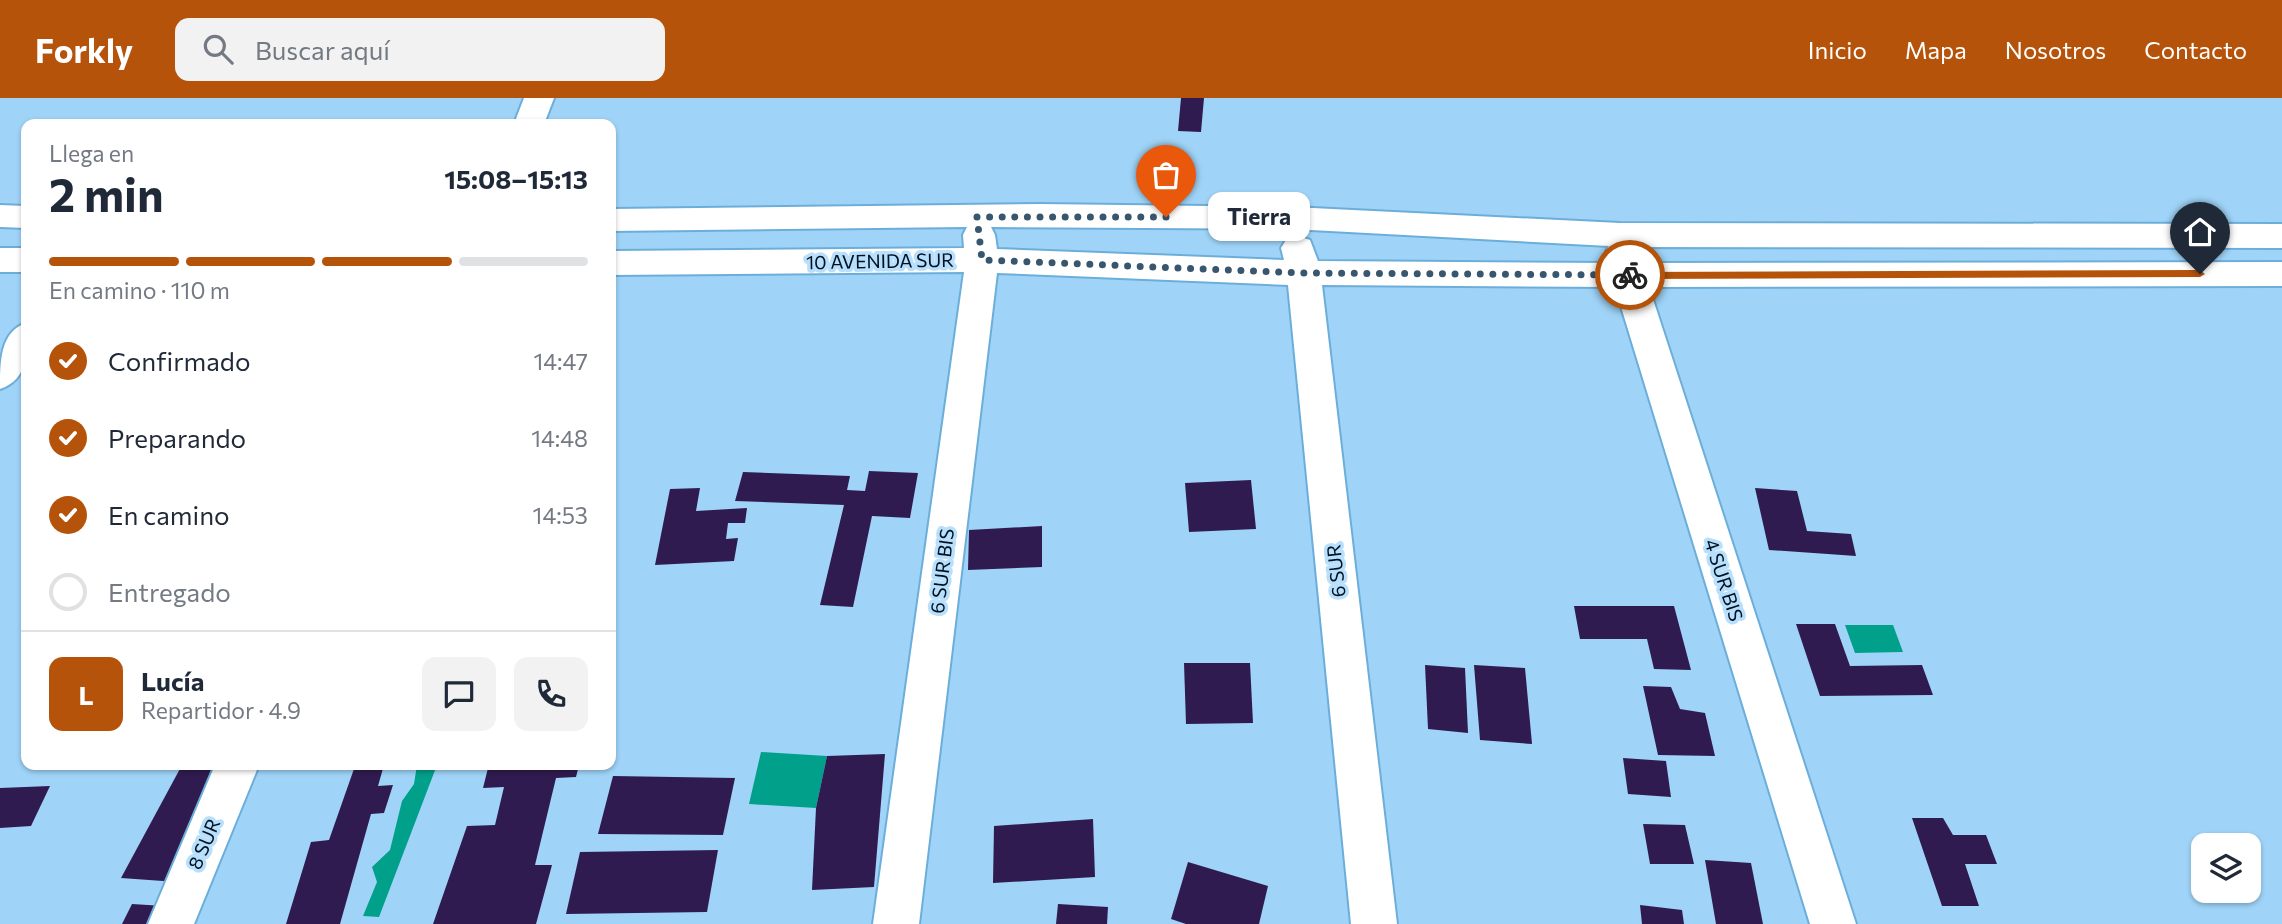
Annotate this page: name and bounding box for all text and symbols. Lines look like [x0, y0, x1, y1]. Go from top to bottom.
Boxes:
search box [175, 18, 665, 81]
text: Forkly [35, 29, 133, 70]
icon: search [199, 30, 237, 68]
text: Buscar aquí [255, 34, 390, 65]
text: Inicio [1808, 35, 1867, 64]
text: Mapa [1905, 35, 1967, 64]
text: Nosotros [2005, 35, 2106, 64]
text: Contacto [2144, 35, 2247, 64]
text: Llega en [49, 139, 134, 167]
pin [1136, 145, 1196, 217]
icon: bag [1147, 156, 1185, 194]
text: 15:08–15:13 [444, 163, 588, 194]
text: 2 min [49, 165, 164, 221]
callout: Tierra [1208, 192, 1310, 242]
text: Tierra [1227, 202, 1291, 230]
pin [2170, 202, 2230, 274]
icon: home [2181, 213, 2219, 251]
courier [1595, 240, 1665, 310]
street label: 10 AVENIDA SUR [806, 248, 954, 273]
icon: bike [1611, 256, 1649, 294]
text: En camino · 110 m [49, 276, 230, 304]
icon: check [49, 342, 87, 380]
text: Confirmado [108, 345, 250, 376]
text: 14:47 [533, 347, 588, 375]
icon: check [49, 419, 87, 457]
text: Preparando [108, 422, 246, 453]
text: 14:48 [531, 424, 588, 452]
icon: check [49, 496, 87, 534]
text: En camino [108, 499, 230, 530]
text: 14:53 [533, 501, 588, 529]
street label: 6 SUR BIS [925, 527, 958, 615]
street label: 4 SUR BIS [1700, 536, 1749, 624]
street label: 6 SUR [1321, 543, 1350, 599]
text: Entregado [108, 576, 231, 607]
button: chat [422, 657, 496, 731]
button: phone [514, 657, 588, 731]
text: Lucía [141, 665, 204, 696]
text: L [78, 679, 94, 710]
text: Repartidor · 4.9 [141, 696, 301, 724]
street label: 8 SUR [183, 815, 225, 873]
map controls [2191, 833, 2261, 903]
button: layers [2191, 833, 2261, 903]

